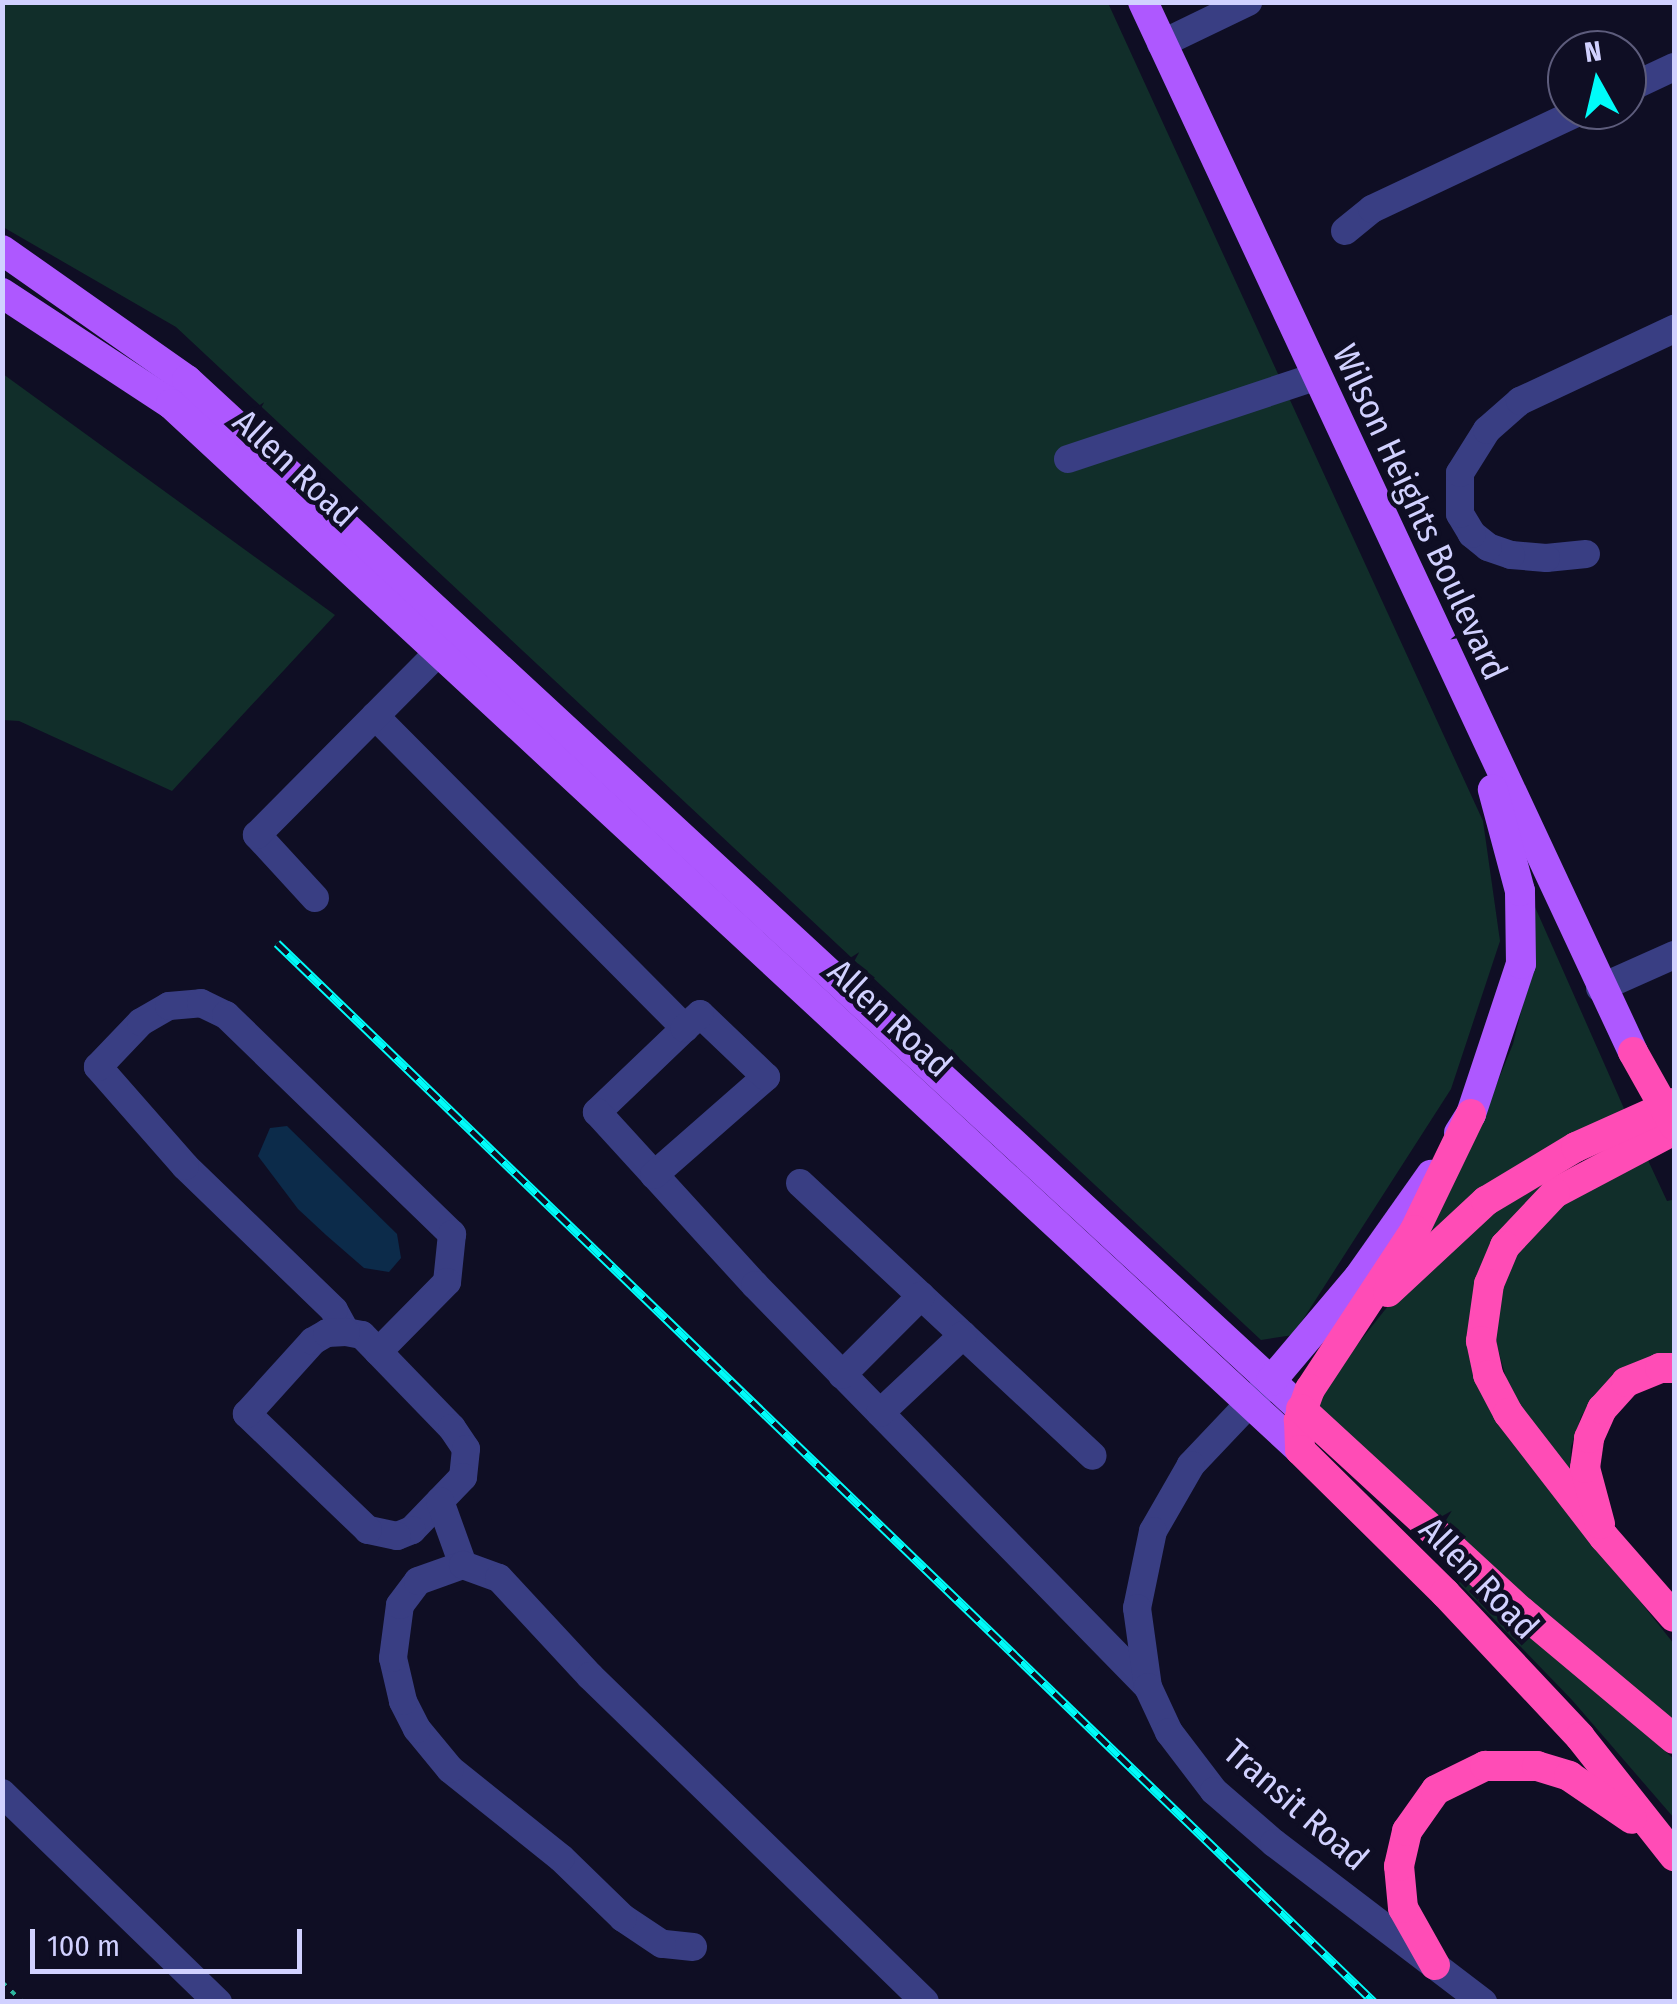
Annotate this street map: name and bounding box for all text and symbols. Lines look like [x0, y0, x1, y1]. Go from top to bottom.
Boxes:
north arrow [1547, 30, 1647, 130]
text: N [1582, 34, 1604, 69]
street label: Wilson Heights Boulevard [1324, 338, 1516, 686]
street label: Allen Road [225, 400, 365, 536]
street label: Allen Road [820, 950, 960, 1086]
street label: Allen Road [1411, 1508, 1547, 1648]
street label: Transit Road [1215, 1731, 1377, 1879]
scale bar [35, 1909, 308, 1971]
text: 100 m [47, 1928, 120, 1964]

